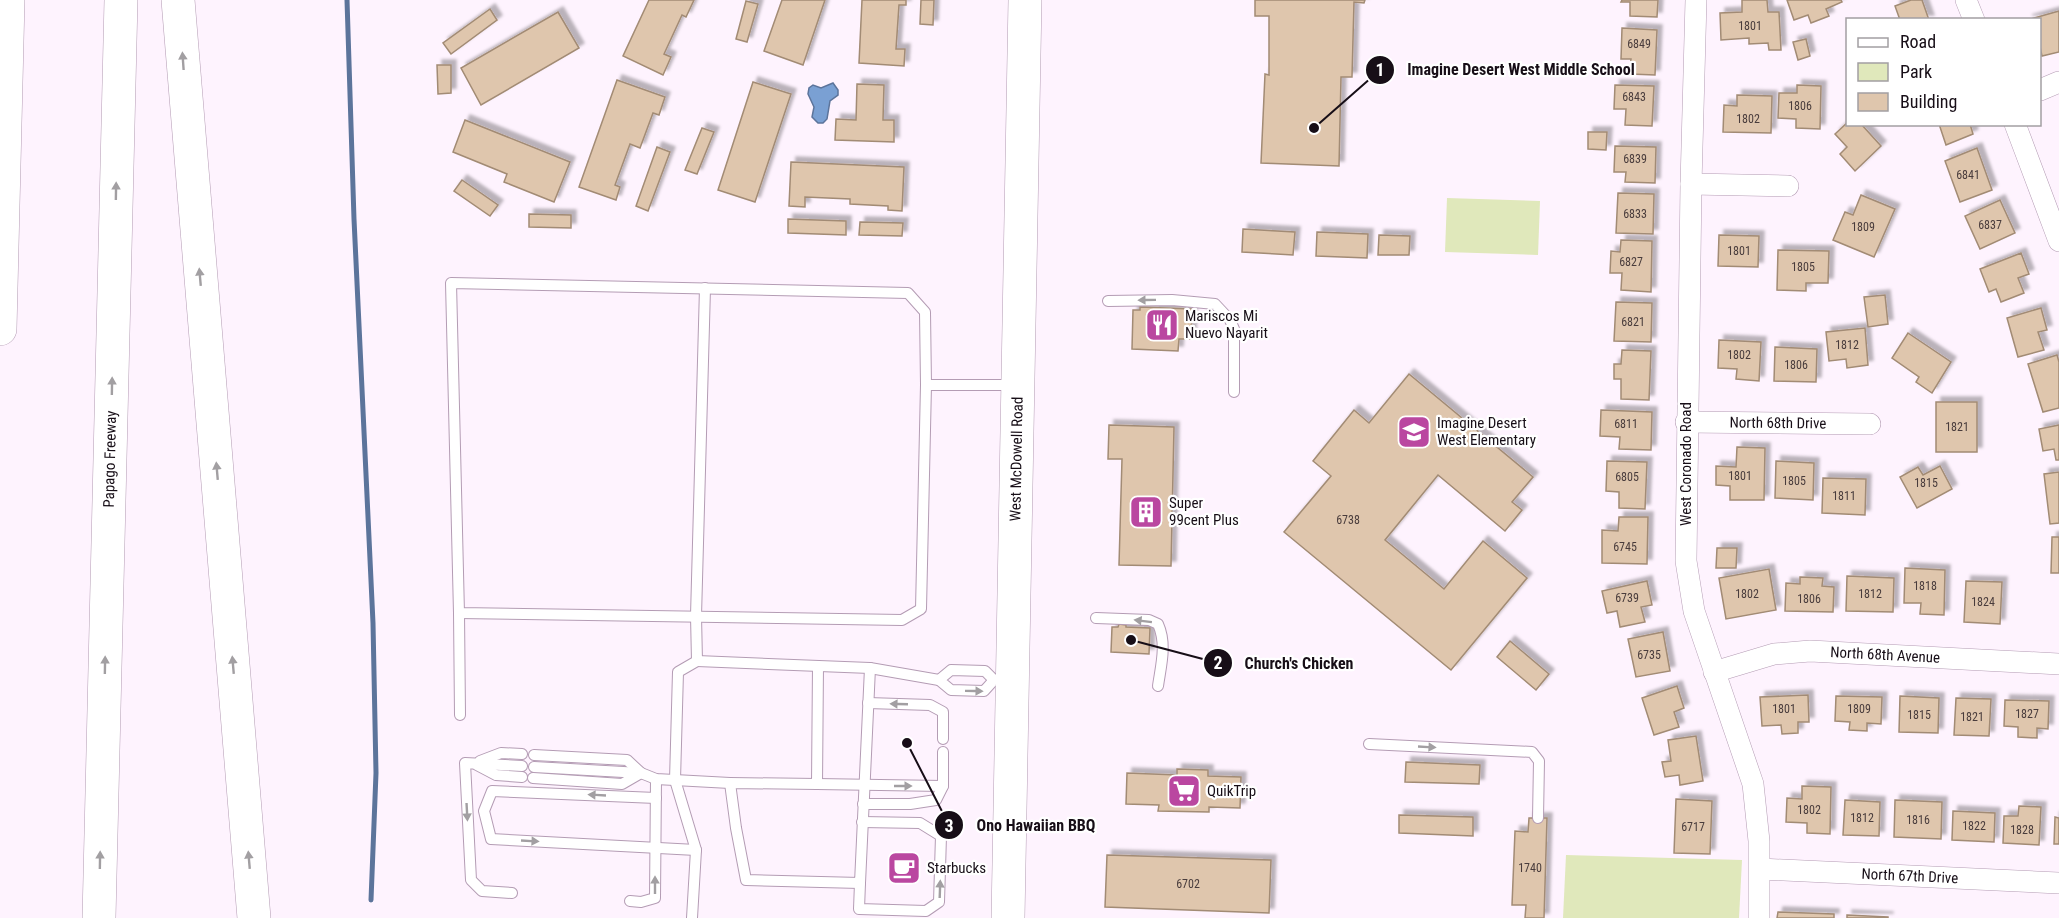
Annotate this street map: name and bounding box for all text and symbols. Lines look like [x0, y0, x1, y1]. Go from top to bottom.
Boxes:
legend [1846, 18, 2041, 126]
house number: 1801 [1738, 19, 1762, 33]
text: Road [1900, 31, 1936, 52]
house number: 6849 [1627, 37, 1651, 51]
one-way arrow [178, 52, 188, 71]
callout: Imagine Desert West Middle School [1365, 53, 1647, 87]
text: 1 [1375, 59, 1385, 80]
text: Imagine Desert West Middle School [1407, 60, 1635, 79]
text: Park [1900, 61, 1932, 82]
house number: 6843 [1622, 90, 1646, 104]
text: Building [1900, 91, 1957, 112]
house number: 1806 [1788, 99, 1812, 113]
house number: 1802 [1736, 112, 1760, 126]
house number: 6839 [1623, 152, 1647, 166]
house number: 6841 [1956, 168, 1980, 182]
one-way arrow [111, 181, 121, 200]
house number: 6833 [1623, 207, 1647, 221]
house number: 6837 [1978, 218, 2002, 232]
house number: 1809 [1851, 220, 1875, 234]
house number: 1801 [1727, 244, 1751, 258]
house number: 6827 [1619, 255, 1643, 269]
house number: 1805 [1791, 260, 1815, 274]
one-way arrow [196, 267, 205, 286]
one-way arrow [1137, 296, 1156, 305]
restaurant icon: Mariscos Mi Nuevo Nayarit [1144, 307, 1180, 343]
place label: Mariscos Mi Nuevo Nayarit [1185, 307, 1268, 342]
house number: 6821 [1621, 315, 1645, 329]
house number: 1812 [1835, 338, 1859, 352]
house number: 1802 [1727, 348, 1751, 362]
house number: 1806 [1784, 358, 1808, 372]
one-way arrow [107, 376, 116, 395]
street label: West McDowell Road [1006, 397, 1027, 522]
street label: West Coronado Road [1677, 402, 1695, 526]
street label: Papago Freeway [100, 410, 120, 508]
street label: North 68th Drive [1729, 413, 1827, 433]
school or university icon: Imagine Desert West Elementary [1396, 414, 1432, 450]
place label: Imagine Desert West Elementary [1437, 414, 1536, 449]
house number: 6811 [1614, 417, 1638, 431]
house number: 1821 [1945, 420, 1969, 434]
one-way arrow [212, 461, 222, 480]
house number: 1801 [1728, 469, 1752, 483]
house number: 6805 [1615, 470, 1639, 484]
house number: 1805 [1782, 474, 1806, 488]
house number: 1815 [1914, 476, 1938, 490]
house number: 1811 [1832, 489, 1856, 503]
building icon: Super 99cent Plus [1128, 494, 1164, 530]
place label: Super 99cent Plus [1169, 494, 1239, 529]
house number: 6738 [1336, 513, 1360, 527]
house number: 6745 [1613, 540, 1637, 554]
house number: 1818 [1913, 579, 1937, 593]
house number: 1802 [1735, 587, 1759, 601]
house number: 1812 [1858, 587, 1882, 601]
house number: 6739 [1615, 591, 1639, 605]
house number: 1806 [1797, 592, 1821, 606]
house number: 1824 [1971, 595, 1995, 609]
one-way arrow [1133, 616, 1152, 626]
street label: North 68th Avenue [1830, 643, 1941, 667]
callout: Church's Chicken [1203, 646, 1366, 680]
house number: 6735 [1637, 648, 1661, 662]
text: 2 [1213, 652, 1223, 673]
text: Church's Chicken [1245, 654, 1354, 673]
one-way arrow [100, 655, 110, 674]
one-way arrow [228, 656, 238, 675]
one-way arrow [965, 686, 984, 695]
one-way arrow [890, 699, 909, 709]
house number: 1801 [1772, 702, 1796, 716]
house number: 1809 [1847, 702, 1871, 716]
house number: 1827 [2015, 707, 2039, 721]
house number: 1815 [1907, 708, 1931, 722]
house number: 1821 [1960, 710, 1984, 724]
one-way arrow [1418, 742, 1437, 751]
supermarket icon: QuikTrip [1166, 773, 1202, 809]
one-way arrow [894, 781, 913, 791]
place label: QuikTrip [1207, 782, 1256, 800]
one-way arrow [588, 791, 607, 800]
one-way arrow [463, 803, 472, 822]
house number: 1802 [1797, 803, 1821, 817]
callout: Ono Hawaiian BBQ [934, 808, 1107, 842]
house number: 1812 [1850, 811, 1874, 825]
house number: 1816 [1906, 813, 1930, 827]
text: 3 [944, 815, 954, 836]
text: Ono Hawaiian BBQ [977, 816, 1095, 835]
house number: 1822 [1962, 819, 1986, 833]
house number: 6717 [1681, 820, 1705, 834]
house number: 1828 [2010, 823, 2034, 837]
one-way arrow [521, 836, 540, 845]
one-way arrow [96, 850, 105, 869]
one-way arrow [245, 850, 254, 869]
cafe icon: Starbucks [886, 850, 922, 886]
place label: Starbucks [927, 859, 986, 877]
house number: 1740 [1518, 861, 1542, 875]
street label: North 67th Drive [1861, 865, 1959, 887]
one-way arrow [650, 876, 660, 895]
house number: 6702 [1176, 877, 1200, 891]
one-way arrow [935, 880, 944, 899]

